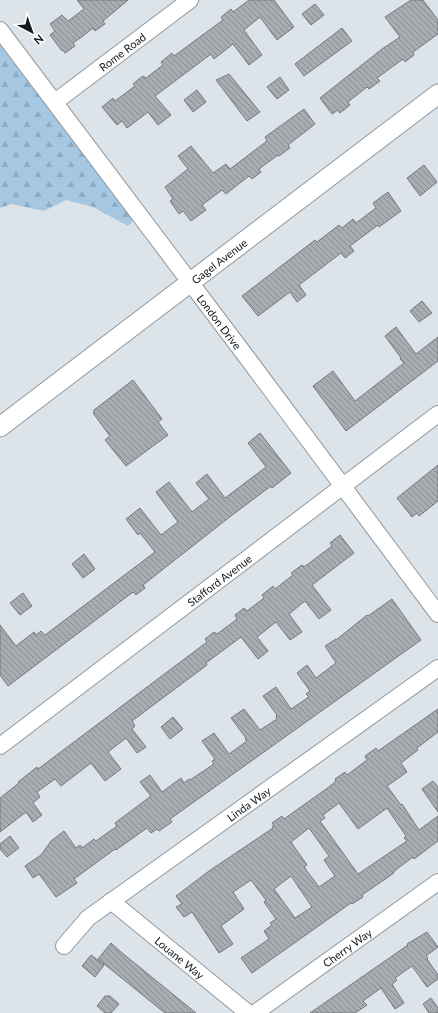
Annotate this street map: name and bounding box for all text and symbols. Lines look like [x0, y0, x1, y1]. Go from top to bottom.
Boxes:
north arrow [12, 12, 52, 52]
street label: Rome Road [96, 30, 148, 73]
text: N [31, 32, 46, 48]
street label: Gagel Avenue [189, 235, 249, 286]
street label: London Drive [195, 291, 245, 352]
street label: Stafford Avenue [184, 551, 254, 608]
street label: Linda Way [224, 783, 273, 823]
street label: Cherry Way [320, 925, 374, 969]
street label: Louane Way [153, 933, 207, 981]

